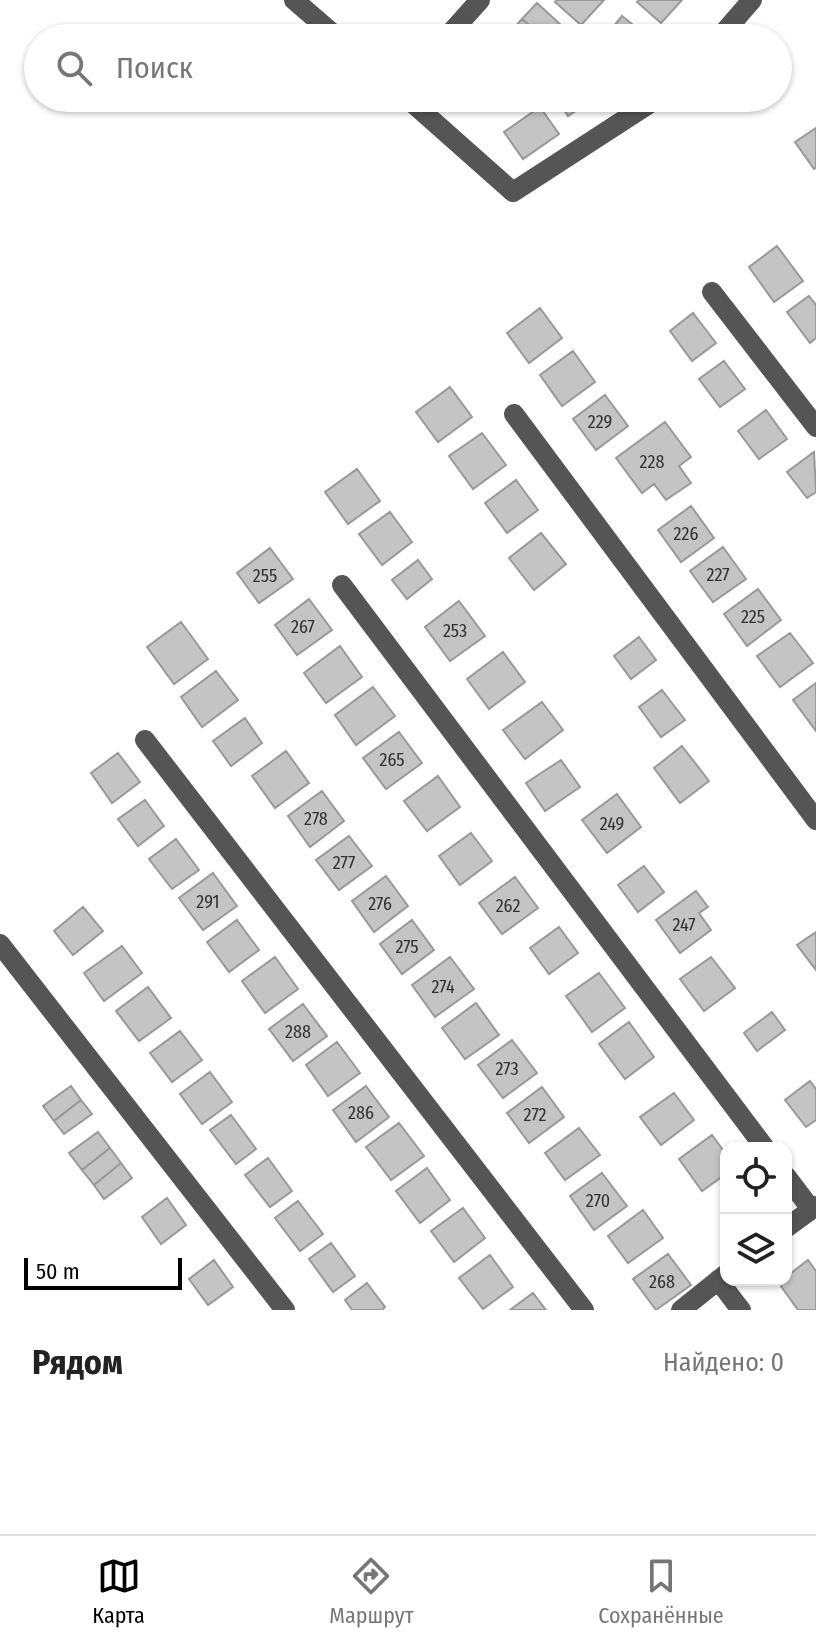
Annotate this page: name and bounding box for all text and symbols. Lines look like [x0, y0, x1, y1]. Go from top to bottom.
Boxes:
search box [24, 24, 792, 112]
icon: search [52, 46, 96, 90]
text: Поиск [116, 50, 193, 86]
house number: 229 [588, 411, 612, 433]
house number: 228 [640, 451, 664, 473]
house number: 226 [674, 523, 698, 545]
house number: 227 [706, 564, 730, 586]
house number: 255 [253, 565, 277, 587]
house number: 225 [741, 606, 765, 628]
house number: 267 [291, 616, 315, 638]
house number: 253 [443, 620, 467, 642]
house number: 265 [379, 749, 405, 771]
house number: 278 [304, 808, 328, 830]
house number: 249 [600, 813, 624, 835]
house number: 277 [333, 852, 355, 874]
house number: 291 [196, 891, 220, 913]
house number: 276 [368, 893, 392, 915]
house number: 262 [496, 895, 520, 917]
house number: 247 [672, 914, 696, 936]
house number: 275 [395, 936, 419, 958]
house number: 274 [431, 976, 455, 998]
house number: 288 [285, 1021, 311, 1043]
house number: 273 [495, 1058, 519, 1080]
house number: 286 [348, 1102, 374, 1124]
house number: 272 [524, 1104, 546, 1126]
map controls [720, 1142, 792, 1286]
button: locate [720, 1142, 792, 1214]
house number: 270 [586, 1190, 610, 1212]
button: layers [720, 1214, 792, 1286]
scale bar [24, 1254, 182, 1290]
text: 50 m [36, 1258, 80, 1285]
house number: 268 [649, 1271, 675, 1293]
text: Рядом [32, 1342, 123, 1383]
text: Найдено: 0 [663, 1347, 784, 1378]
tab: Карта [92, 1554, 145, 1629]
tab: Маршрут [329, 1554, 414, 1629]
tab: Сохранённые [598, 1554, 724, 1629]

